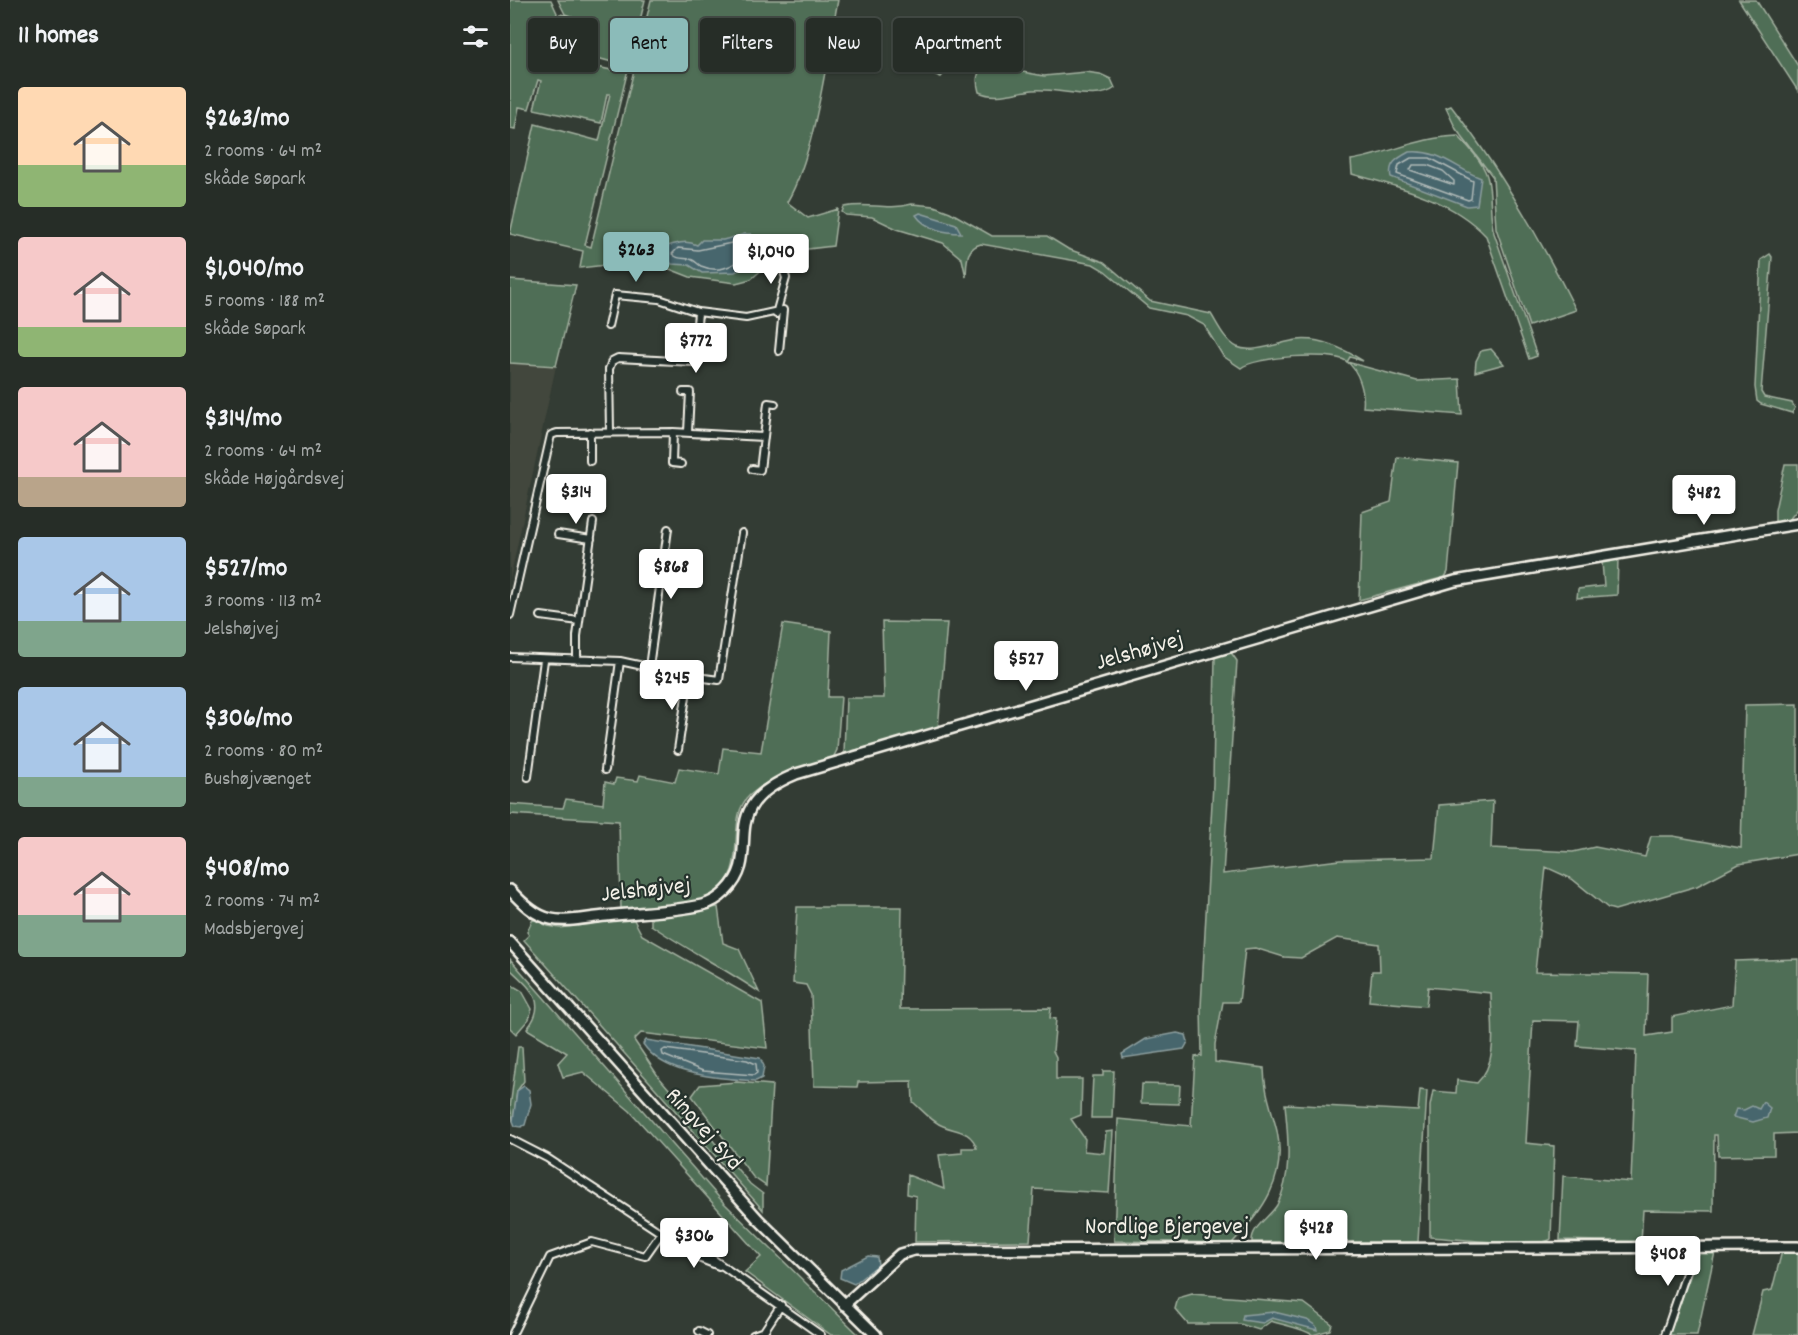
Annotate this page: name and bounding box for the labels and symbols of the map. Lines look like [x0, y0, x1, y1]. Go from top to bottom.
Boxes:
pin: $263 [600, 232, 672, 283]
pin: $1,040 [722, 234, 820, 285]
pin: $772 [660, 323, 732, 374]
pin: $314 [540, 474, 612, 525]
pin: $482 [1668, 475, 1740, 526]
pin: $868 [635, 549, 707, 600]
street label: Jelshøjvej [1092, 623, 1188, 681]
pin: $527 [990, 641, 1062, 692]
pin: $245 [636, 660, 708, 711]
street label: Jelshøjvej [600, 869, 692, 913]
street label: Ringvej Syd [656, 1081, 750, 1179]
pin: $428 [1280, 1210, 1352, 1261]
street label: Nordlige Bjergevej [1085, 1211, 1249, 1245]
pin: $306 [658, 1218, 730, 1269]
pin: $408 [1632, 1236, 1704, 1287]

